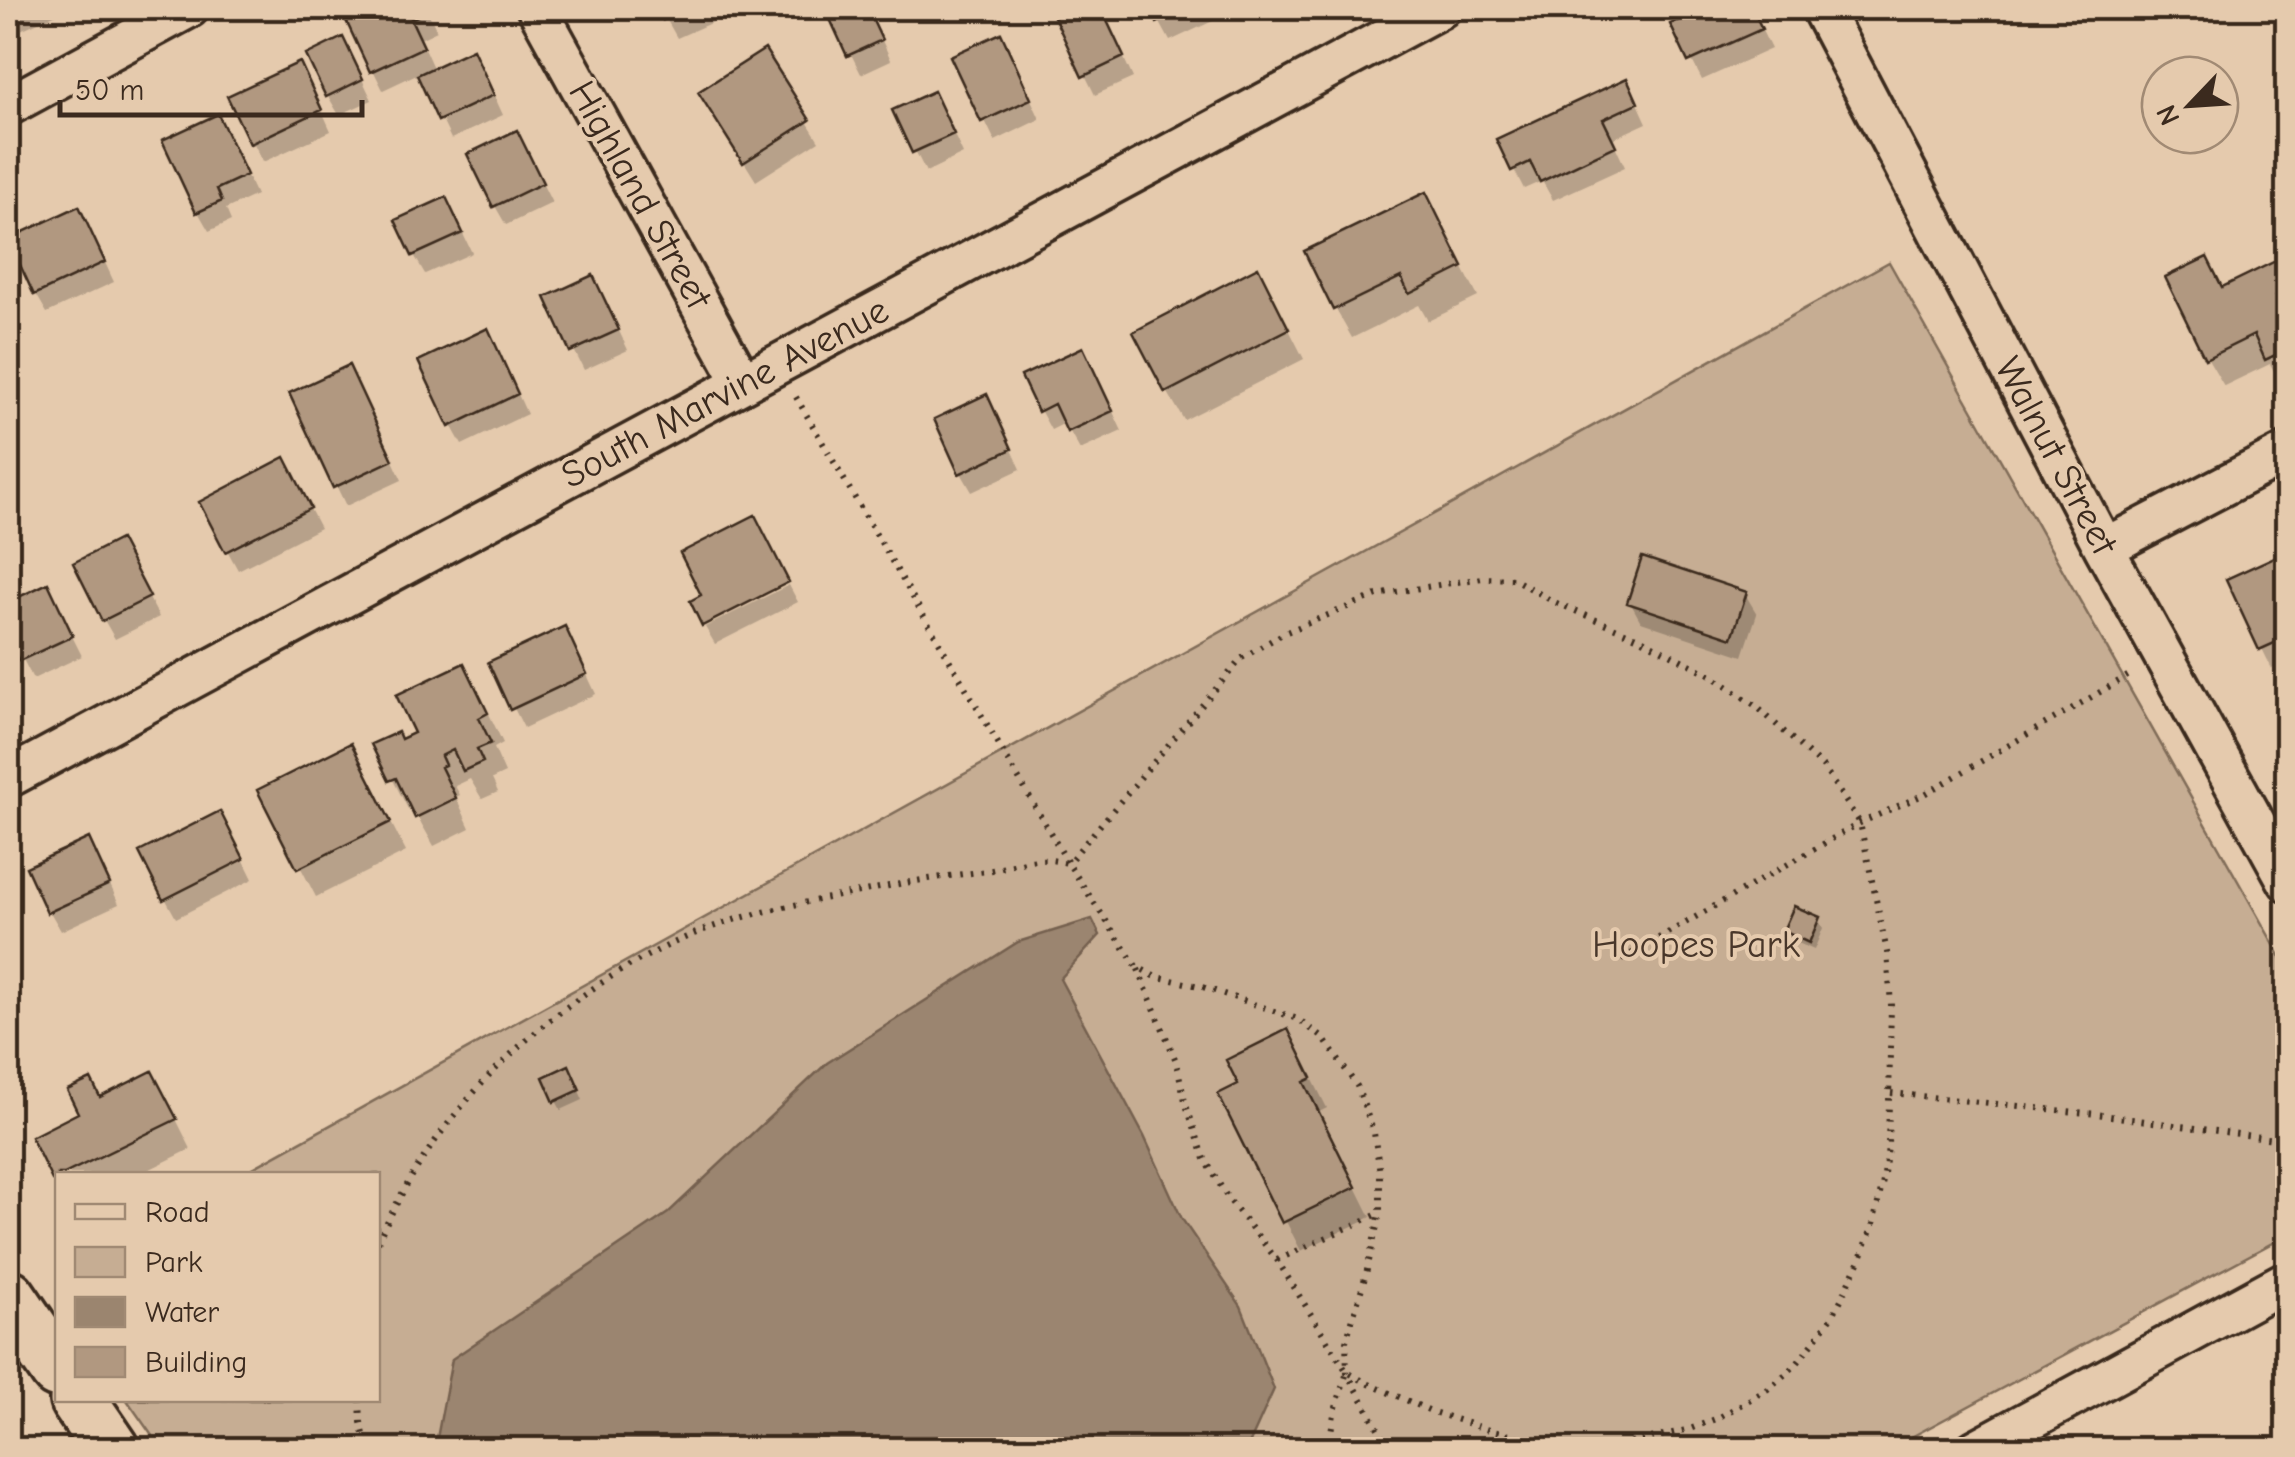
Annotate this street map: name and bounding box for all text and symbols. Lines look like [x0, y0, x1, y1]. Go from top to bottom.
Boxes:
scale bar [60, 55, 362, 117]
north arrow [2140, 55, 2240, 155]
text: 50 m [75, 73, 144, 108]
street label: Highland Street [559, 73, 721, 318]
text: N [2150, 100, 2187, 130]
street label: South Marvine Avenue [554, 288, 896, 498]
street label: Walnut Street [1986, 350, 2127, 563]
park label: Hoopes Park [1592, 923, 1801, 967]
legend [55, 1172, 380, 1402]
text: Road [145, 1195, 210, 1230]
text: Park [145, 1245, 203, 1280]
text: Water [145, 1295, 219, 1330]
text: Building [145, 1345, 248, 1380]

